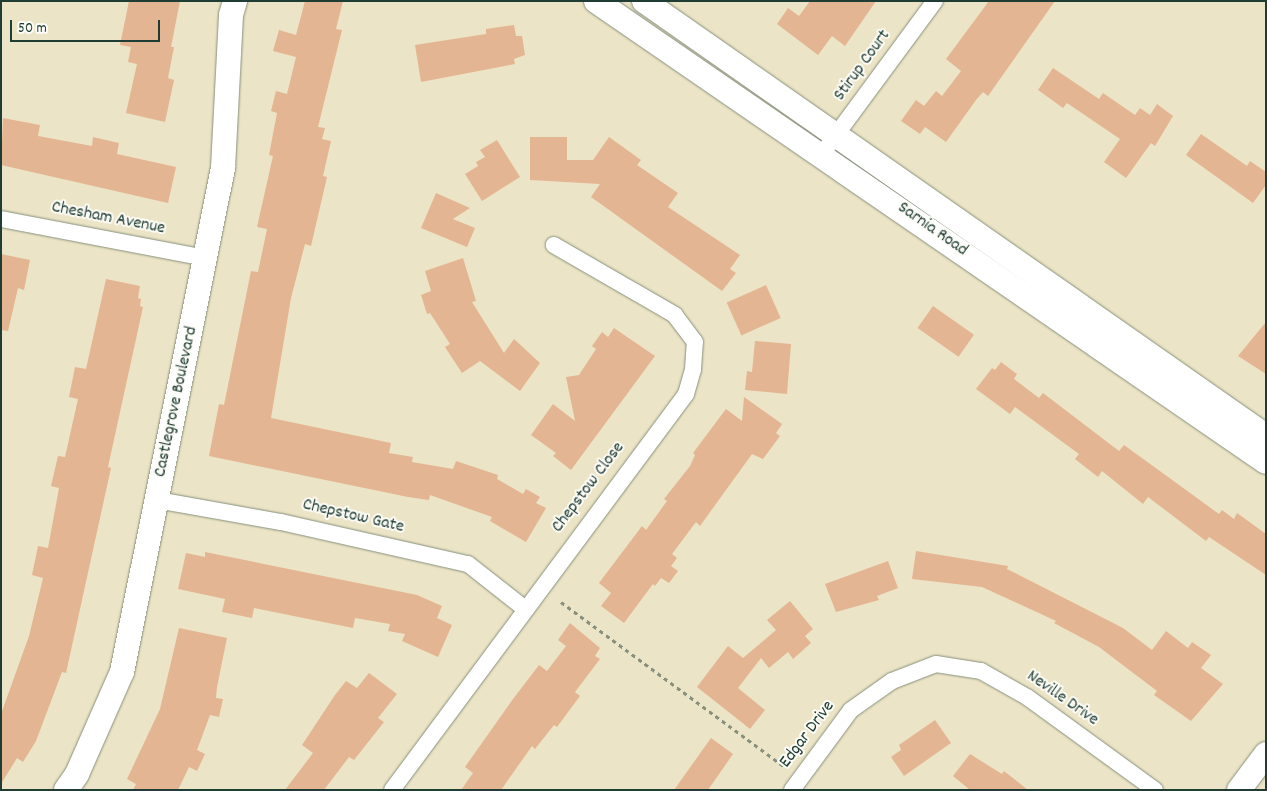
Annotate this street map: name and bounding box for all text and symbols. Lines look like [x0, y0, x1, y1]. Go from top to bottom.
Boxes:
scale bar [12, 10, 162, 42]
text: 50 m [18, 18, 47, 40]
street label: Stirup Court [830, 26, 896, 106]
street label: Chesham Avenue [49, 197, 167, 241]
street label: Sarnia Road [893, 198, 971, 262]
street label: Castlegrove Boulevard [150, 325, 204, 479]
street label: Chepstow Close [548, 438, 630, 538]
street label: Chepstow Gate [300, 495, 406, 539]
street label: Neville Drive [1022, 666, 1102, 732]
street label: Edgar Drive [776, 697, 840, 773]

